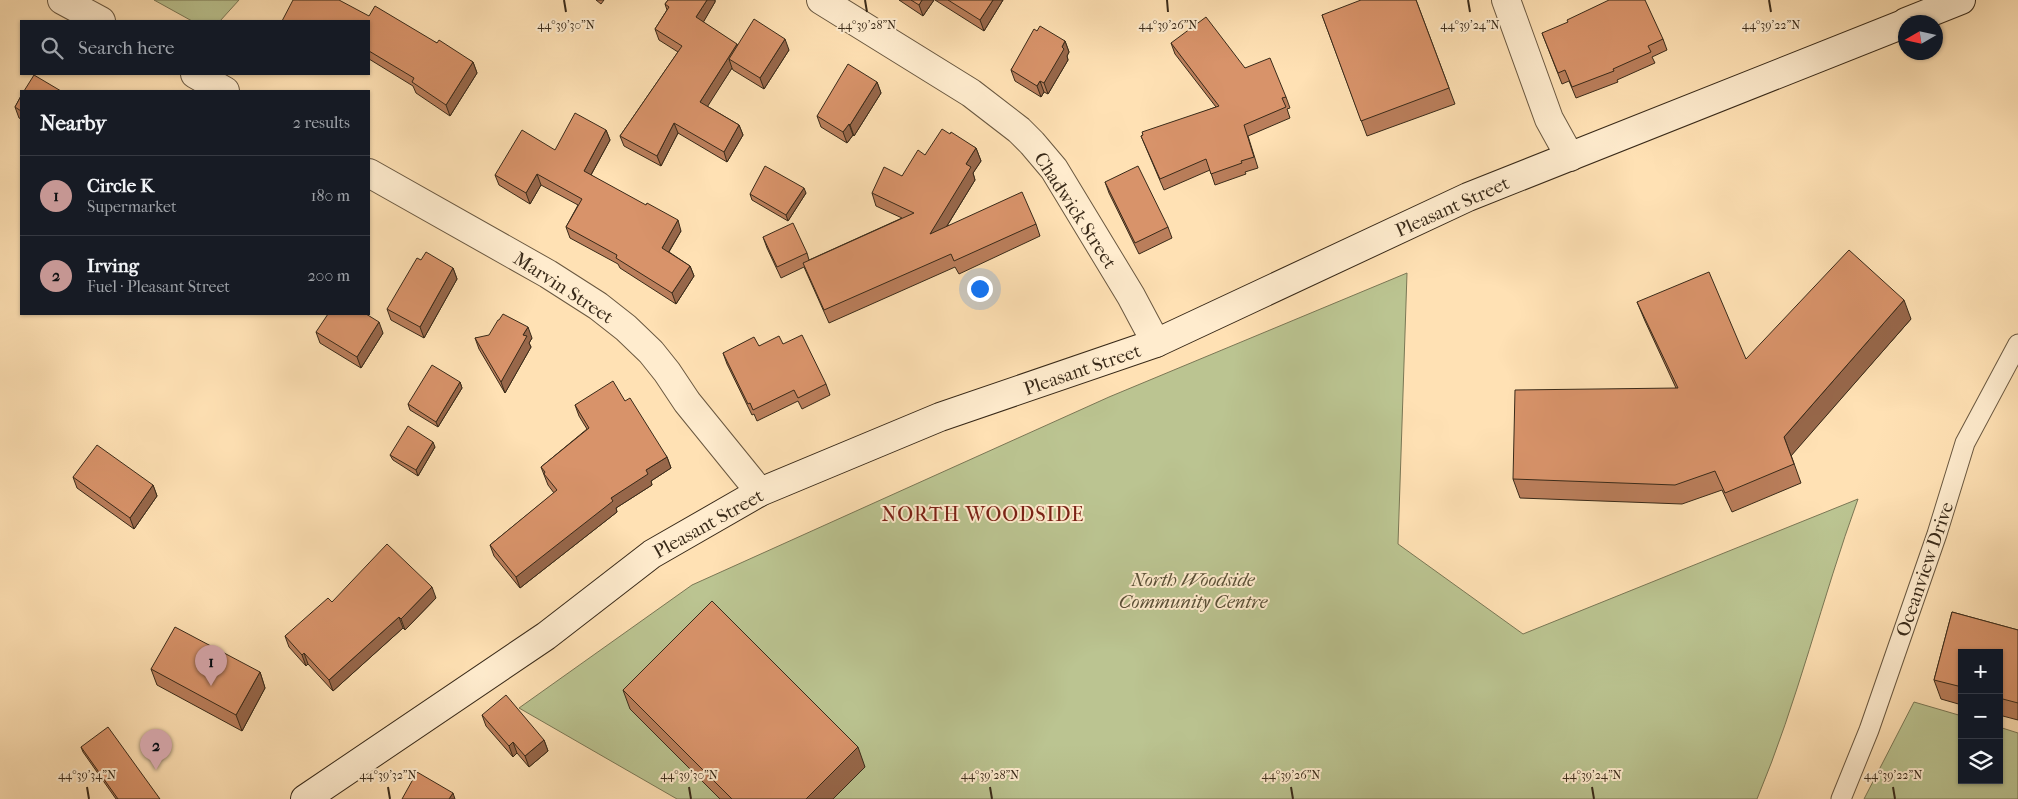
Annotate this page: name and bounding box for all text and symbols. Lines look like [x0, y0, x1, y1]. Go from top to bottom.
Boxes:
north arrow [1898, 15, 1943, 60]
text: 44°39'30"N [537, 18, 595, 32]
text: 44°39'28"N [838, 18, 896, 32]
text: 44°39'26"N [1139, 18, 1197, 32]
text: 44°39'24"N [1440, 18, 1500, 32]
text: 44°39'22"N [1742, 18, 1800, 32]
search box [20, 20, 370, 75]
icon: search [38, 34, 66, 62]
text: Search here [78, 37, 174, 59]
text: Nearby [40, 111, 106, 135]
text: 2 results [293, 113, 350, 132]
street label: Chadwick Street [1029, 148, 1121, 273]
street label: Pleasant Street [1392, 172, 1513, 242]
text: Circle K [87, 175, 154, 197]
text: 1 [53, 186, 59, 205]
text: 180 m [311, 186, 350, 205]
text: Supermarket [87, 197, 177, 216]
street label: Marvin Street [509, 247, 618, 328]
text: Irving [87, 255, 139, 277]
text: 2 [52, 266, 60, 285]
text: 200 m [307, 266, 350, 285]
your location [967, 276, 993, 302]
text: Fuel · Pleasant Street [87, 277, 230, 296]
street label: Pleasant Street [1021, 340, 1144, 400]
street label: Pleasant Street [650, 484, 768, 563]
street label: Oceanview Drive [1892, 499, 1958, 640]
district label: NORTH WOODSIDE [881, 503, 1085, 526]
park label: North Woodside Community Centre [1119, 569, 1269, 613]
pin: 1 [195, 645, 227, 686]
map controls [1958, 649, 2003, 784]
button: + [1958, 649, 2003, 694]
button: − [1958, 694, 2003, 739]
pin: 2 [140, 729, 172, 770]
button: layers [1958, 739, 2003, 784]
text: 44°39'34"N [58, 768, 116, 782]
text: 44°39'32"N [359, 768, 417, 782]
text: 44°39'30"N [660, 768, 718, 782]
text: 44°39'28"N [961, 768, 1019, 782]
text: 44°39'26"N [1262, 768, 1320, 782]
text: 44°39'24"N [1562, 768, 1622, 782]
text: 44°39'22"N [1864, 768, 1922, 782]

